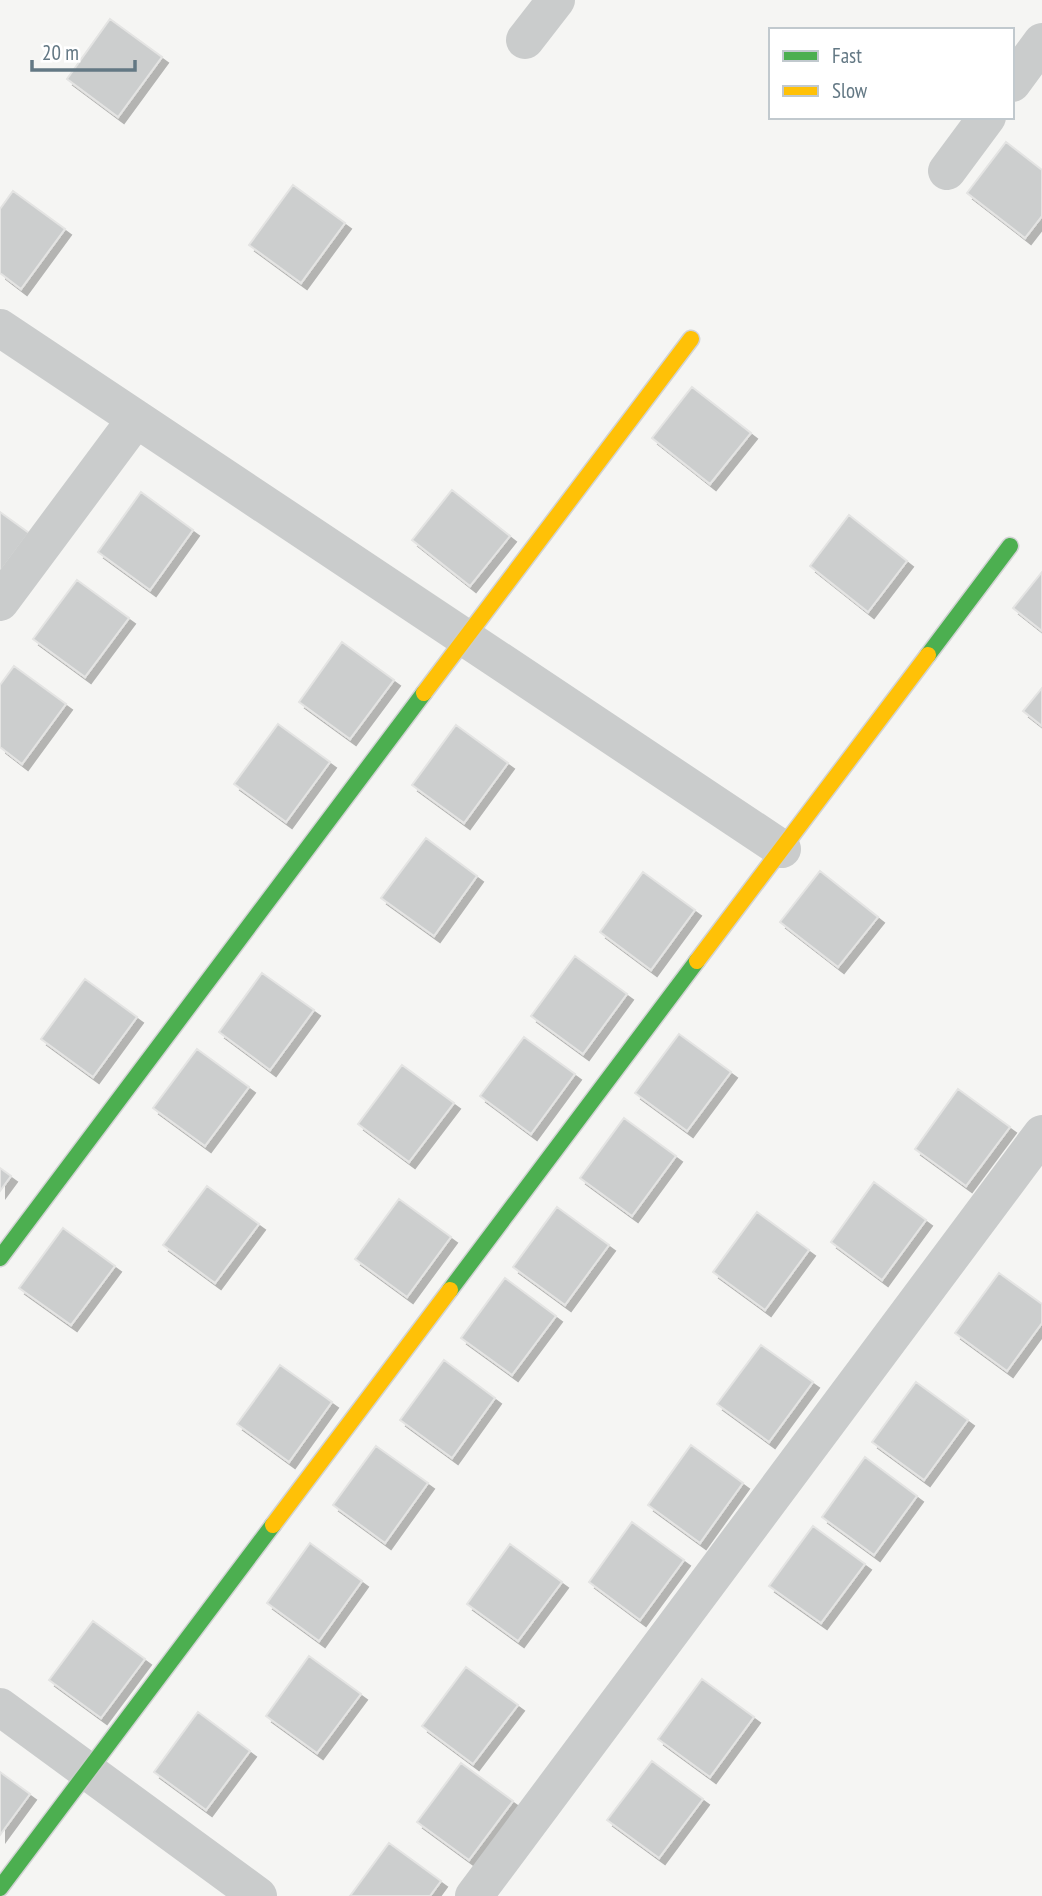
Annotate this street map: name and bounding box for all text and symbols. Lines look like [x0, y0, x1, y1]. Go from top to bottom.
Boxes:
scale bar [32, 28, 135, 72]
legend [769, 28, 1014, 119]
text: 20 m [42, 39, 79, 66]
text: Fast [832, 42, 862, 69]
text: Slow [832, 77, 868, 104]

